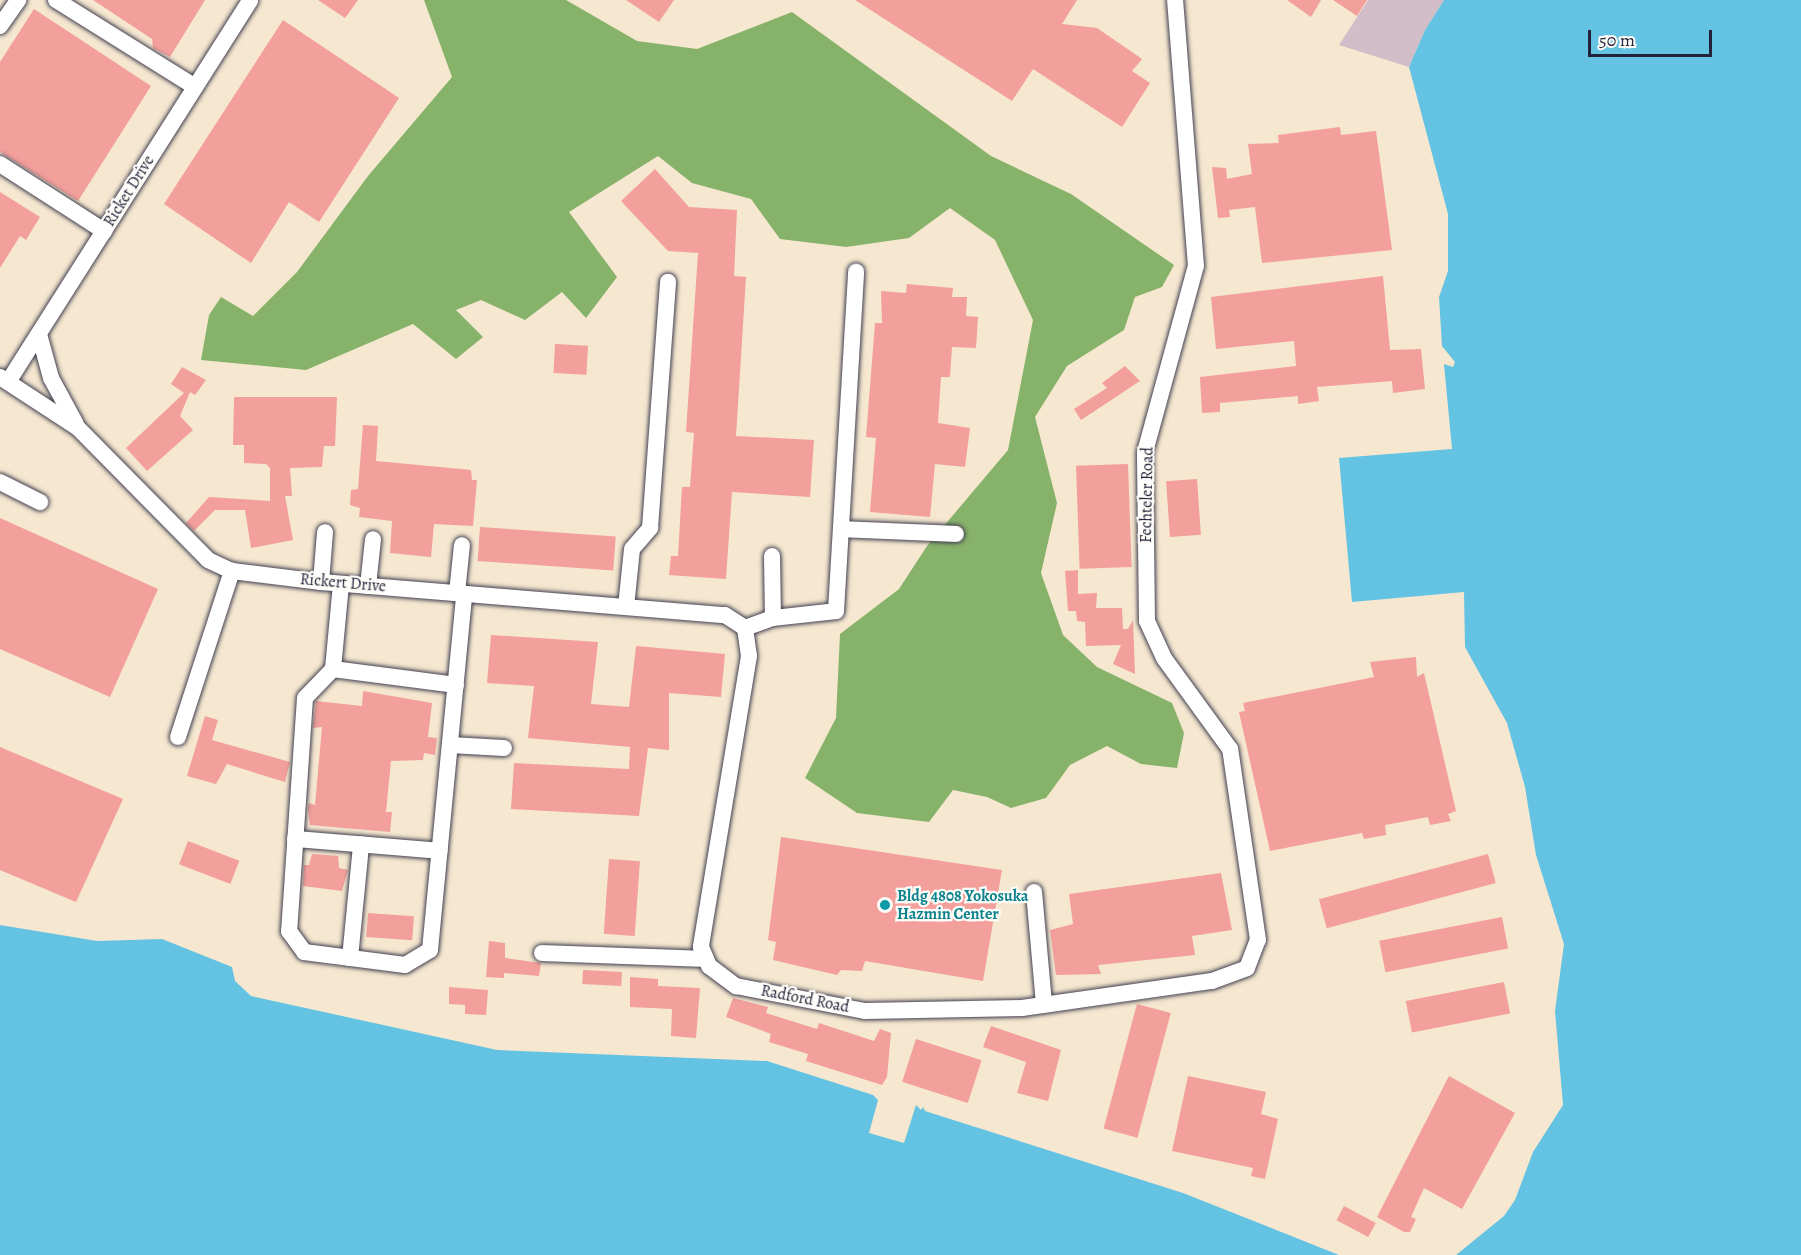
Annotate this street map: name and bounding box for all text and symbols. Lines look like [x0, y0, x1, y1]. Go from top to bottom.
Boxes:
scale bar [1591, 18, 1716, 56]
text: 50 m [1599, 28, 1635, 52]
street label: Ricket Drive [100, 152, 158, 230]
street label: Fechteler Road [1137, 447, 1157, 543]
street label: Rickert Drive [299, 570, 387, 596]
place label: Bldg 4808 Yokosuka Hazmin Center [897, 886, 1029, 924]
marker: Bldg 4808 Yokosuka Hazmin Center [878, 898, 892, 912]
street label: Radford Road [759, 981, 851, 1017]

